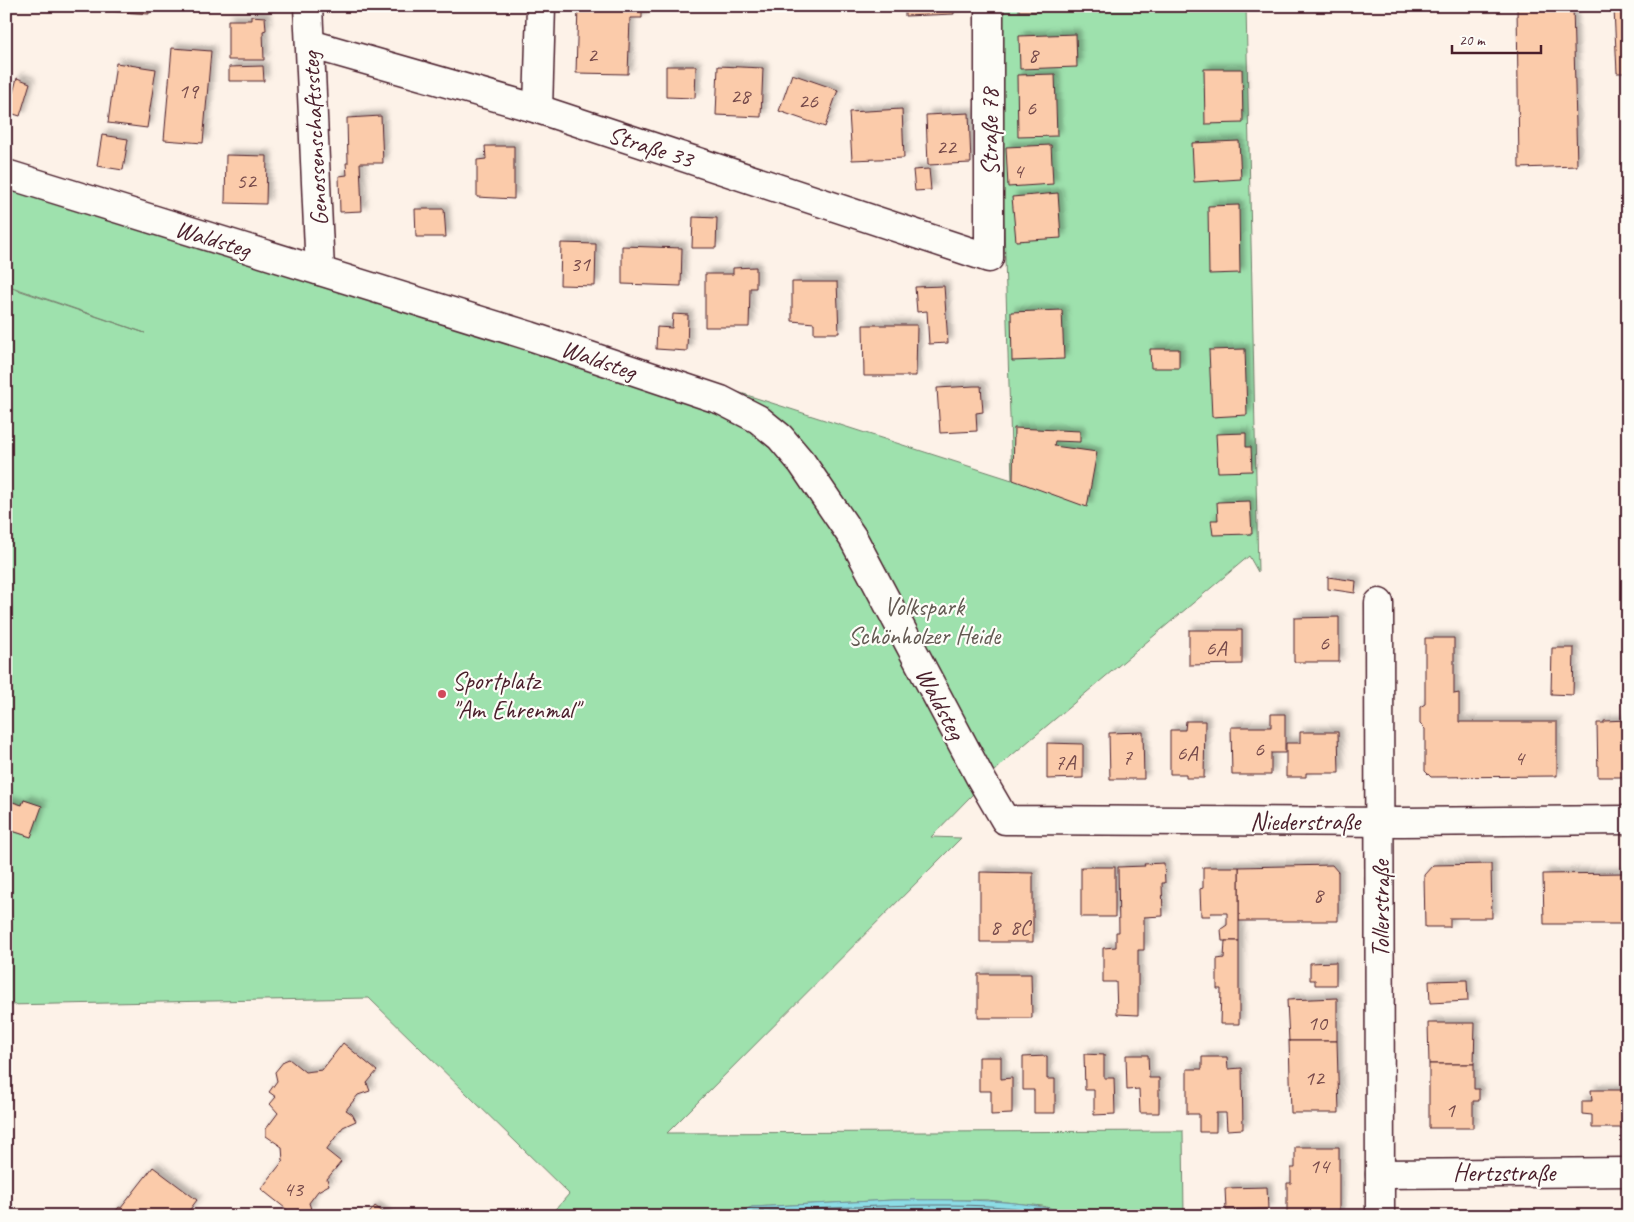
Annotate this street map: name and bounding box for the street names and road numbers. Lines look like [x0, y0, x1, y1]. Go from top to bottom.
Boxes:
street label: Genossenschaftssteg [294, 49, 336, 227]
street label: Straße 78 [974, 86, 1006, 176]
street label: Straße 33 [604, 118, 699, 176]
street label: Waldsteg [171, 212, 256, 266]
street label: Waldsteg [557, 332, 642, 388]
street label: Waldsteg [908, 662, 973, 747]
street label: Niederstraße [1250, 806, 1362, 838]
street label: Tollerstraße [1365, 858, 1397, 958]
street label: Hertzstraße [1453, 1157, 1557, 1189]

